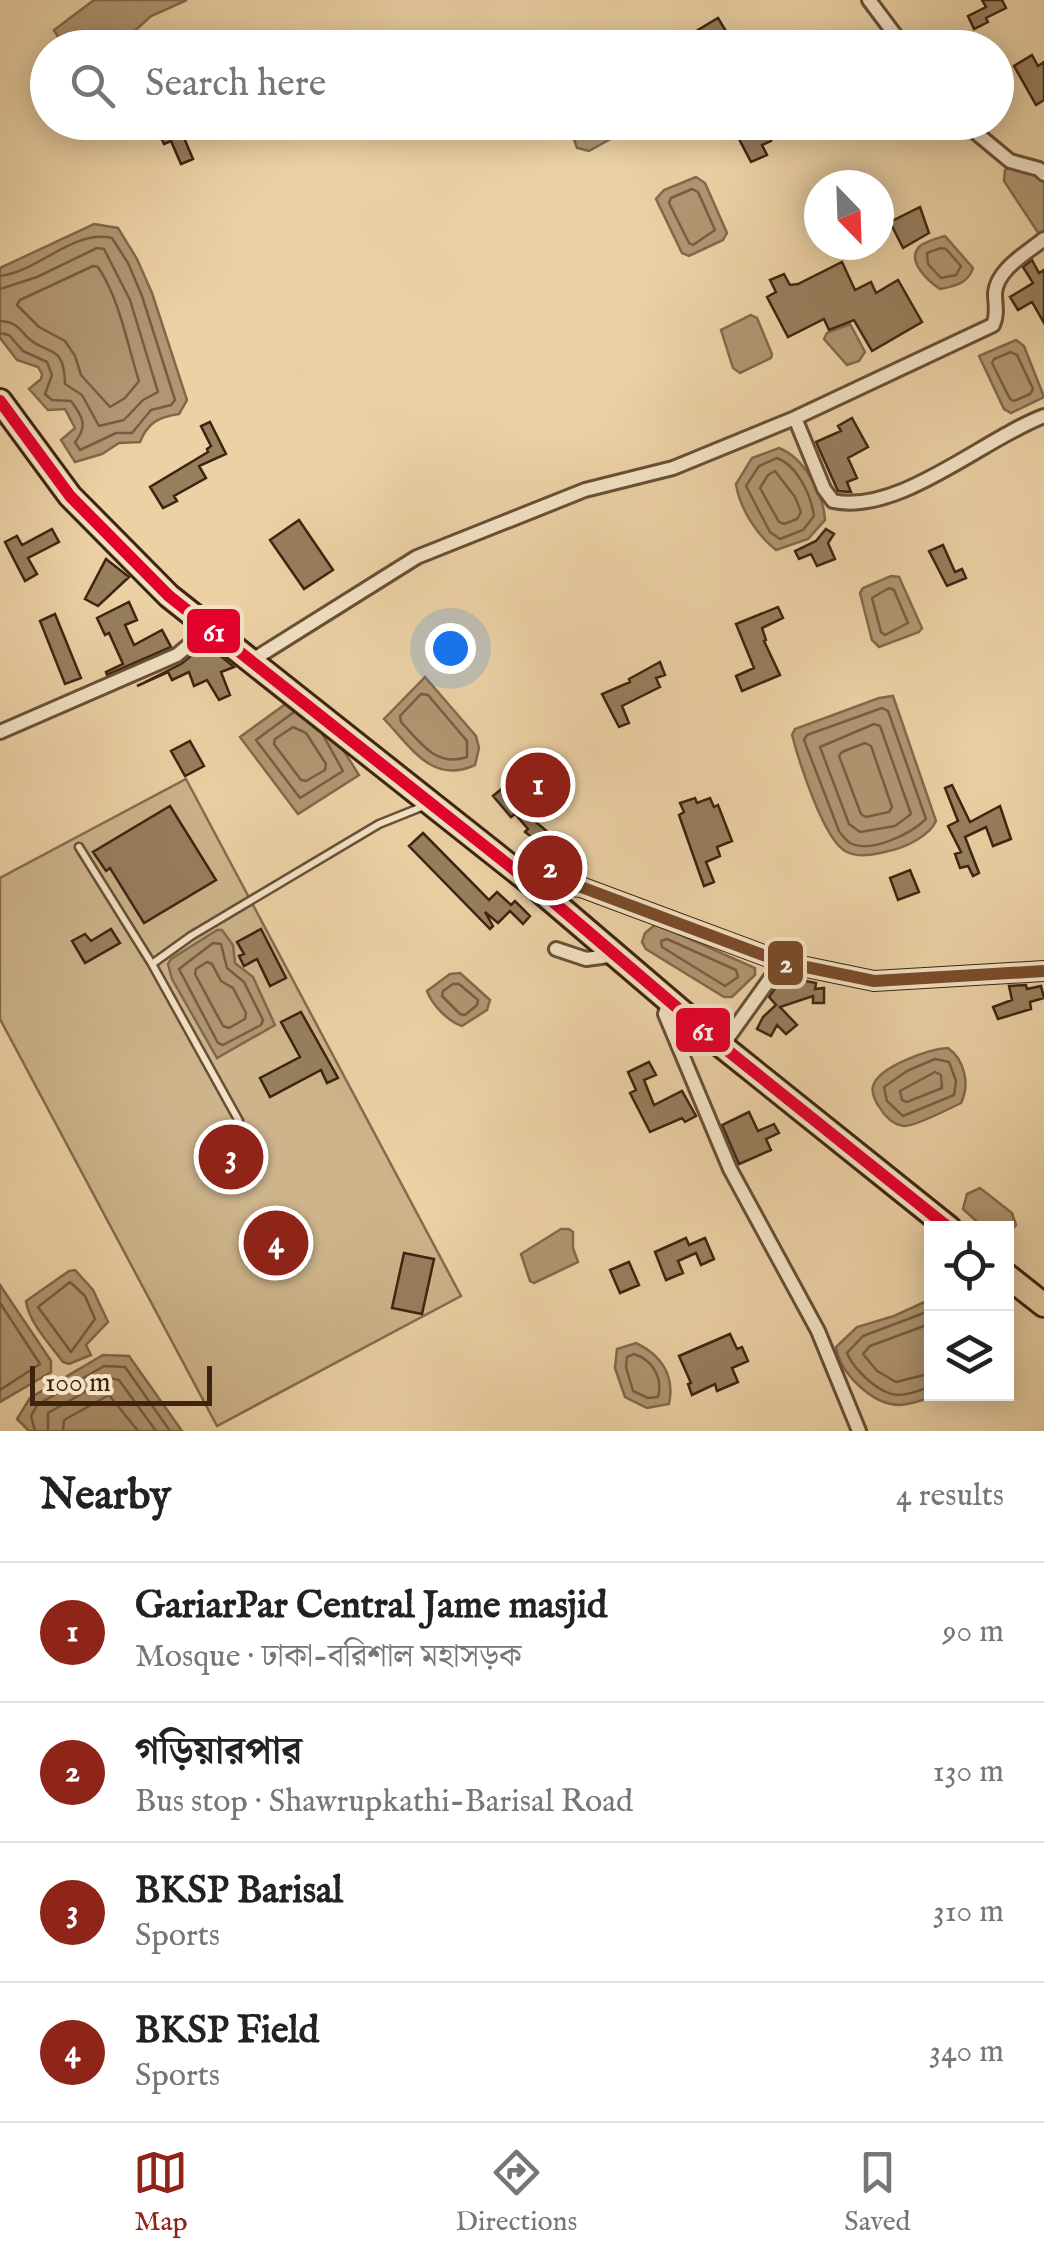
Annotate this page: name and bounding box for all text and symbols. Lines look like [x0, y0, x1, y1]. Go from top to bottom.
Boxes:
search box [30, 30, 1014, 140]
icon: search [65, 58, 120, 113]
text: Search here [145, 61, 326, 109]
north arrow [804, 170, 894, 260]
line badge: 61 [185, 607, 242, 655]
text: 61 [203, 616, 225, 651]
your location [425, 623, 476, 674]
pin: 1 [506, 748, 570, 822]
pin: 2 [518, 830, 582, 906]
line badge: 2 [766, 939, 805, 987]
text: 2 [779, 947, 793, 982]
line badge: 61 [674, 1006, 732, 1054]
text: 61 [692, 1015, 714, 1050]
pin: 3 [198, 1120, 264, 1194]
pin: 4 [244, 1206, 308, 1280]
map controls [924, 1221, 1014, 1401]
button: locate [924, 1221, 1014, 1311]
button: layers [924, 1311, 1014, 1401]
scale bar [30, 1361, 212, 1406]
text: 100 m [45, 1366, 111, 1401]
text: Nearby [40, 1470, 171, 1523]
text: 4 results [896, 1476, 1004, 1517]
text: GariarPar Central Jame masjid [135, 1583, 607, 1631]
text: 1 [67, 1612, 78, 1653]
text: 90 m [943, 1612, 1004, 1653]
text: Mosque · ঢাকা-বরিশাল মহাসড়ক [135, 1637, 521, 1678]
text: গড়িয়ারপার [135, 1729, 302, 1777]
text: 2 [65, 1752, 80, 1793]
text: 130 m [933, 1752, 1004, 1793]
text: Bus stop · Shawrupkathi-Barisal Road [135, 1782, 633, 1823]
text: BKSP Barisal [135, 1868, 343, 1916]
text: 3 [67, 1892, 78, 1933]
text: 310 m [933, 1892, 1004, 1933]
text: Sports [135, 1916, 220, 1957]
text: BKSP Field [135, 2008, 319, 2056]
text: 4 [65, 2032, 80, 2073]
text: 340 m [929, 2032, 1004, 2073]
text: Sports [135, 2056, 220, 2097]
tab: Map [133, 2145, 188, 2240]
tab: Directions [455, 2145, 577, 2240]
tab: Saved [844, 2145, 911, 2240]

